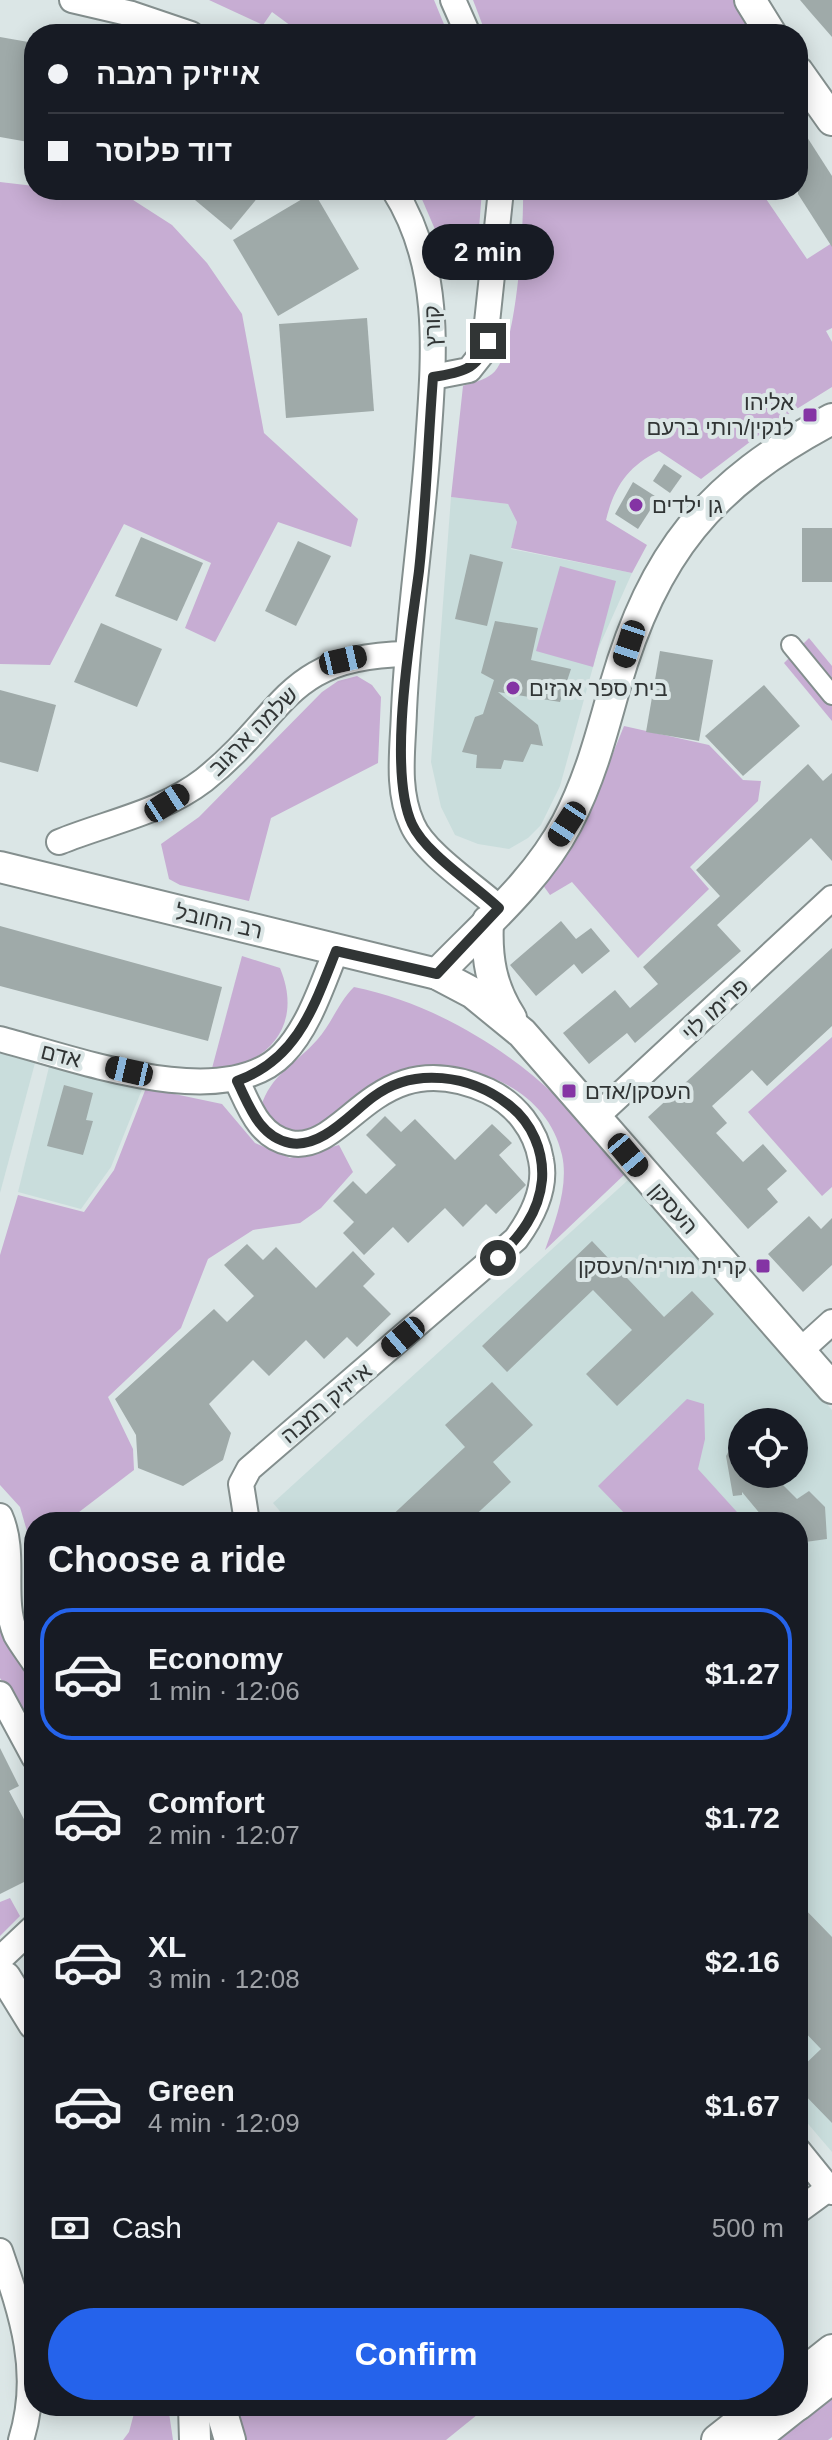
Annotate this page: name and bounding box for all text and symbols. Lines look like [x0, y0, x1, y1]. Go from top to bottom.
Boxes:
text: אייזיק רמבה [96, 57, 260, 90]
text: דוד פלוסר [96, 134, 232, 167]
callout: 2 min [422, 225, 554, 281]
text: 2 min [454, 237, 522, 267]
street label: קורץ [419, 305, 446, 347]
route end [470, 323, 506, 359]
place label: אליהו לנקין/רותי ברעם [647, 390, 794, 440]
marker: אליהו לנקין/רותי ברעם [801, 406, 819, 424]
place label: גן ילדים [652, 493, 723, 518]
marker: גן ילדים [627, 496, 645, 514]
car [610, 617, 648, 671]
car [317, 643, 369, 677]
place label: בית ספר ארזים [529, 676, 668, 701]
marker: בית ספר ארזים [504, 679, 522, 697]
street label: שלמה ארגוב [204, 682, 303, 781]
car [140, 780, 194, 826]
car [544, 797, 590, 851]
street label: רב החובל [173, 899, 265, 944]
street label: פרימו לוי [677, 973, 754, 1046]
street label: אדם [38, 1038, 84, 1073]
car [103, 1054, 155, 1088]
place label: העסקן/אדם [585, 1079, 691, 1104]
marker: העסקן/אדם [560, 1082, 578, 1100]
car [603, 1129, 653, 1181]
street label: העסקן [645, 1178, 703, 1239]
route start [480, 1240, 516, 1276]
place label: קרית מוריה/העסקן [578, 1254, 747, 1279]
marker: קרית מוריה/העסקן [754, 1257, 772, 1275]
car [377, 1312, 429, 1362]
street label: אייזיק רמבה [276, 1358, 377, 1448]
map controls [728, 1408, 808, 1488]
button: locate [728, 1408, 808, 1488]
text: Choose a ride [48, 1539, 286, 1580]
icon: car [52, 1638, 124, 1710]
text: Economy [148, 1642, 283, 1675]
text: $1.27 [705, 1657, 780, 1690]
text: 1 min · 12:06 [148, 1676, 300, 1706]
icon: car [52, 1782, 124, 1854]
text: Comfort [148, 1786, 265, 1819]
text: $1.72 [705, 1801, 780, 1834]
text: 2 min · 12:07 [148, 1820, 300, 1850]
icon: car [52, 1926, 124, 1998]
text: XL [148, 1930, 186, 1963]
text: $2.16 [705, 1945, 780, 1978]
text: 3 min · 12:08 [148, 1964, 300, 1994]
icon: car [52, 2070, 124, 2142]
text: Green [148, 2074, 235, 2107]
text: $1.67 [705, 2089, 780, 2122]
text: 4 min · 12:09 [148, 2108, 300, 2138]
icon: cash [48, 2206, 92, 2250]
text: Cash [112, 2211, 182, 2244]
text: 500 m [712, 2213, 784, 2243]
button: Confirm [48, 2308, 784, 2400]

